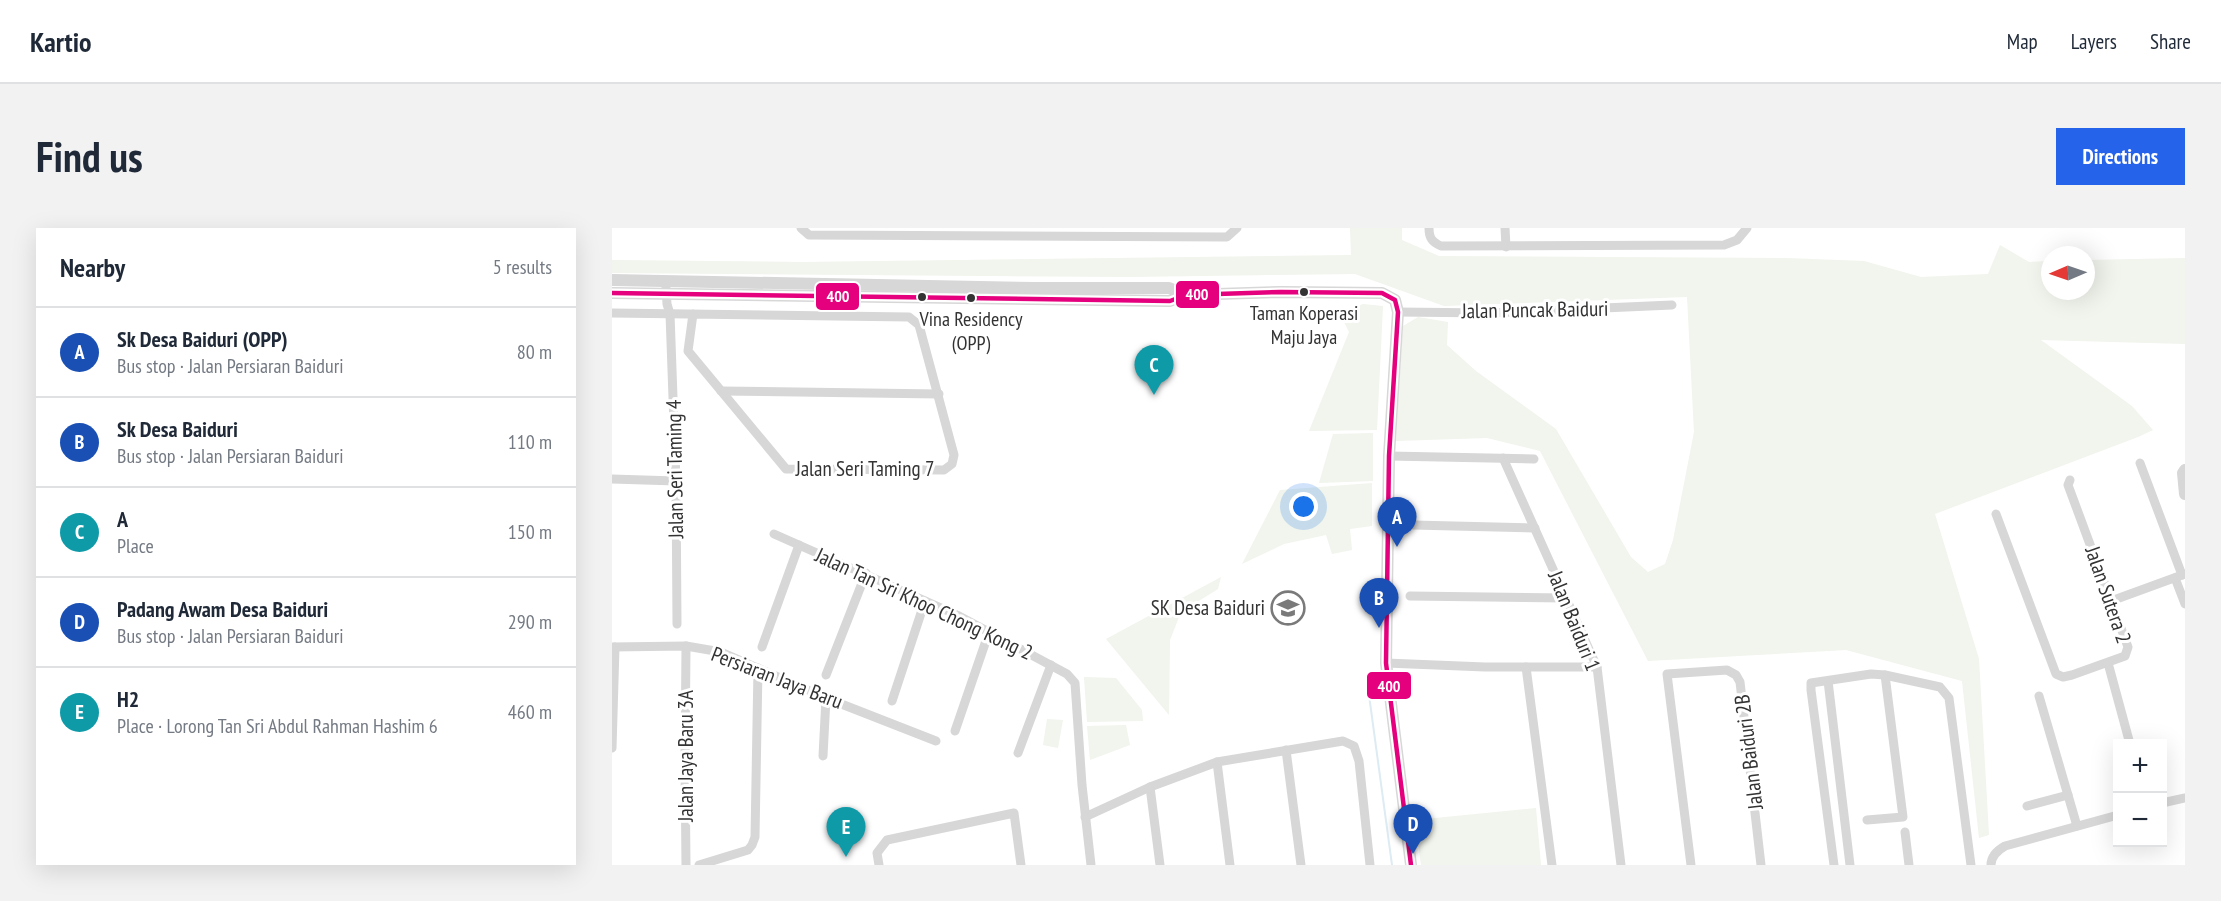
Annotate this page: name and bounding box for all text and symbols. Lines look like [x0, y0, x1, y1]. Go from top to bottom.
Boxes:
text: Kartio [30, 23, 92, 60]
text: Map [2007, 28, 2038, 55]
text: Layers [2071, 28, 2117, 55]
text: Share [2150, 28, 2191, 55]
button: Directions [2056, 128, 2185, 185]
text: Find us [36, 129, 143, 184]
north arrow [2041, 246, 2095, 300]
text: Nearby [60, 251, 125, 284]
text: 5 results [493, 254, 552, 280]
line badge: 400 [1175, 280, 1220, 309]
line badge: 400 [815, 282, 860, 311]
text: 400 [1186, 284, 1209, 304]
text: 400 [827, 286, 850, 306]
marker: Taman Koperasi Maju Jaya [1298, 286, 1310, 298]
unlabelled marker [916, 291, 928, 303]
marker: Vina Residency (OPP) [965, 292, 977, 304]
street label: Jalan Puncak Baiduri [1460, 295, 1609, 324]
place label: Taman Koperasi Maju Jaya [1250, 300, 1358, 350]
place label: Vina Residency (OPP) [919, 306, 1023, 356]
text: Sk Desa Baiduri (OPP) [117, 325, 288, 353]
text: A [74, 339, 85, 365]
text: 80 m [517, 339, 552, 365]
pin: C [1134, 346, 1174, 395]
text: Bus stop · Jalan Persiaran Baiduri [117, 353, 343, 379]
street label: Jalan Seri Taming 4 [660, 399, 689, 540]
text: Sk Desa Baiduri [117, 415, 238, 443]
text: B [75, 429, 84, 455]
text: 110 m [508, 429, 552, 455]
text: Bus stop · Jalan Persiaran Baiduri [117, 443, 343, 469]
street label: Jalan Seri Taming 7 [795, 455, 934, 482]
your location [1289, 492, 1318, 521]
pin: A [1378, 498, 1416, 547]
text: A [117, 505, 128, 533]
text: C [75, 519, 84, 545]
text: 150 m [508, 519, 552, 545]
text: Place [117, 533, 154, 559]
street label: Jalan Tan Sri Khoo Chong Kong 2 [810, 541, 1037, 666]
street label: Jalan Sutera 2 [2079, 542, 2138, 647]
street label: Jalan Baiduri 1 [1542, 566, 1607, 675]
pin: B [1360, 578, 1398, 628]
school or university icon: SK Desa Baiduri [1270, 590, 1306, 626]
place label: SK Desa Baiduri [1151, 594, 1265, 621]
text: Padang Awam Desa Baiduri [117, 595, 328, 623]
text: D [74, 609, 85, 635]
text: 290 m [508, 609, 552, 635]
text: Bus stop · Jalan Persiaran Baiduri [117, 623, 343, 649]
street label: Persiaran Jaya Baru [708, 640, 847, 715]
line badge: 400 [1366, 671, 1412, 700]
text: 400 [1378, 676, 1401, 696]
text: H2 [117, 685, 139, 713]
street label: Jalan Jaya Baru 3A [672, 690, 699, 823]
street label: Jalan Baiduri 2B [1728, 693, 1769, 812]
text: E [75, 699, 84, 725]
text: 460 m [508, 699, 552, 725]
text: Place · Lorong Tan Sri Abdul Rahman Hashim 6 [117, 713, 438, 739]
map controls [2113, 739, 2167, 847]
button: + [2113, 739, 2167, 793]
button: − [2113, 793, 2167, 847]
pin: D [1394, 804, 1432, 854]
pin: E [826, 808, 866, 857]

